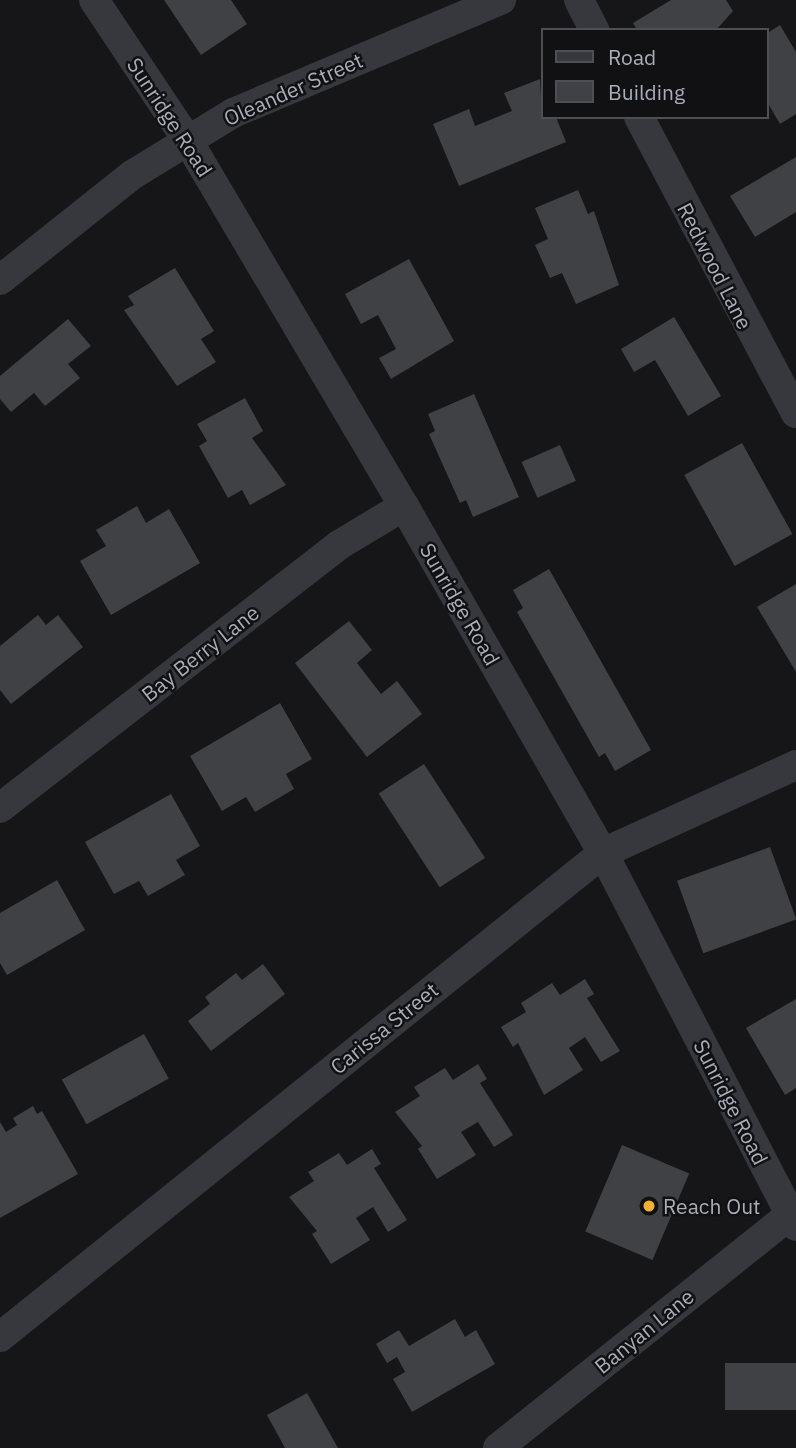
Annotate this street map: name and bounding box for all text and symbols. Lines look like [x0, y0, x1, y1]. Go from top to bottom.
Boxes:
legend [540, 28, 768, 119]
text: Road [608, 43, 656, 71]
street label: Oleander Street [220, 47, 366, 131]
street label: Sunridge Road [122, 53, 218, 181]
text: Building [608, 78, 685, 106]
street label: Redwood Lane [672, 198, 758, 334]
street label: Sunridge Road [415, 538, 505, 670]
street label: Bay Berry Lane [136, 599, 264, 707]
street label: Carissa Street [325, 977, 443, 1079]
street label: Sunridge Road [689, 1035, 773, 1169]
place label: Reach Out [663, 1193, 760, 1219]
marker: Reach Out [641, 1198, 657, 1214]
street label: Banyan Lane [589, 1283, 699, 1379]

